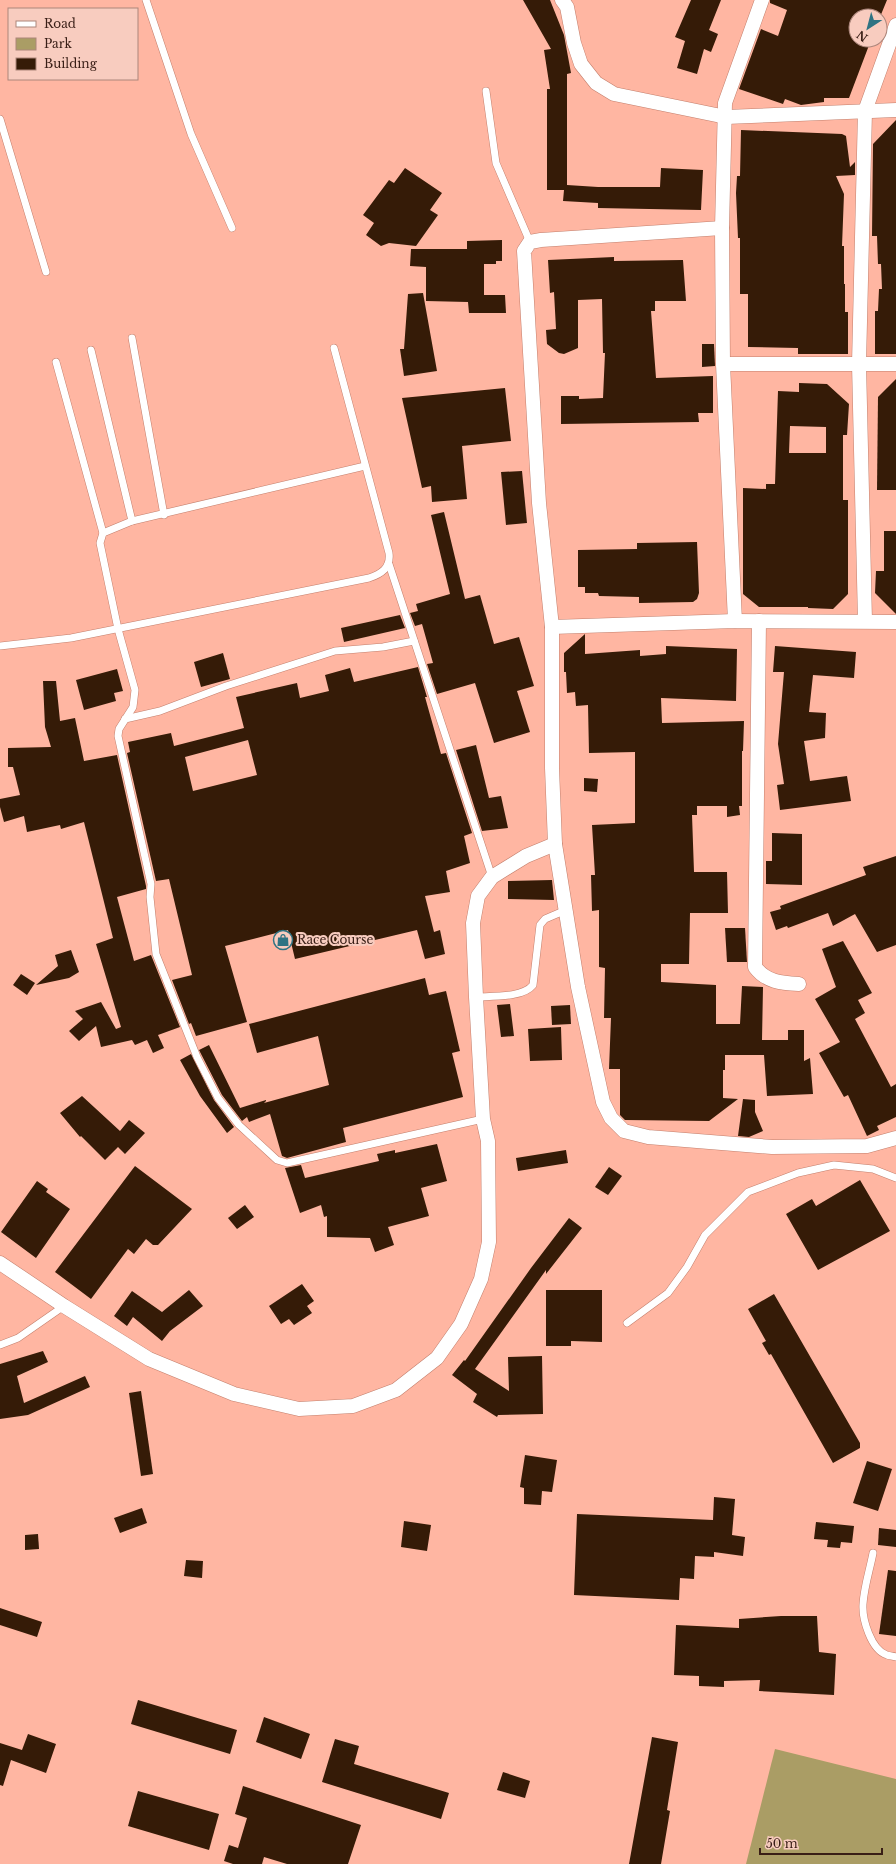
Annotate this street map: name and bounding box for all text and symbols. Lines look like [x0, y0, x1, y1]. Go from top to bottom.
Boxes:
legend [8, 8, 138, 80]
north arrow [848, 8, 888, 48]
text: Road [44, 16, 76, 31]
text: N [853, 27, 870, 45]
text: Park [44, 36, 72, 51]
text: Building [44, 56, 98, 71]
shop icon: Race Course [272, 929, 294, 951]
place label: Race Course [297, 932, 374, 947]
scale bar [760, 1830, 882, 1856]
text: 50 m [766, 1836, 798, 1851]

